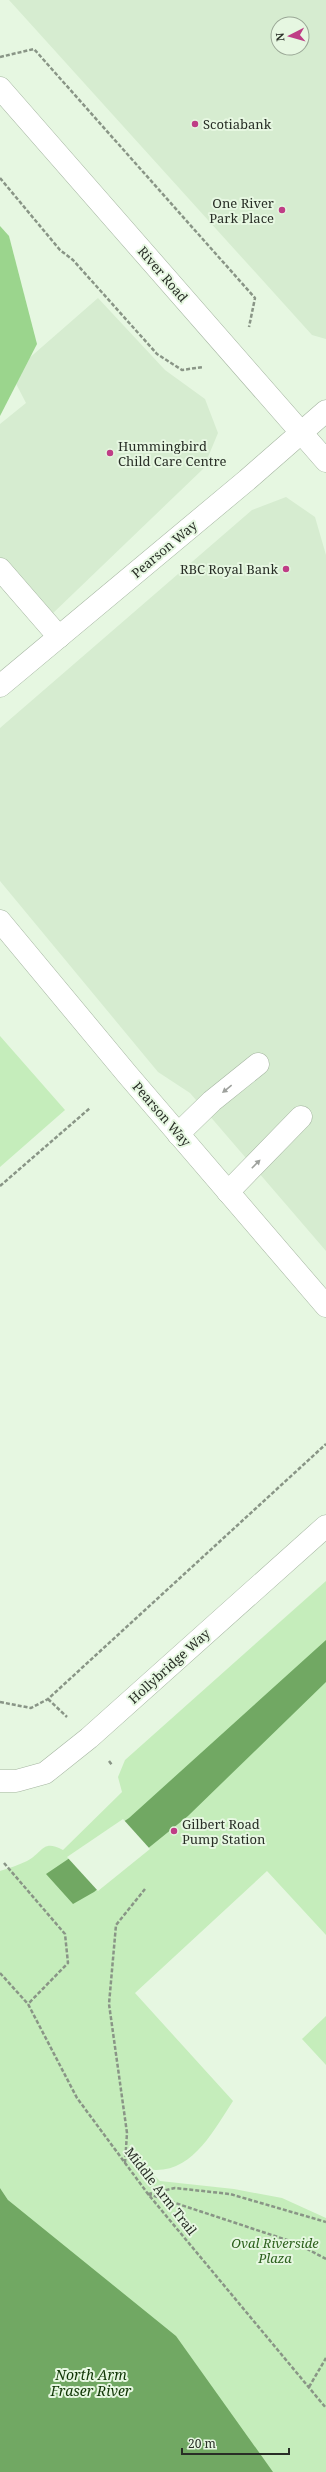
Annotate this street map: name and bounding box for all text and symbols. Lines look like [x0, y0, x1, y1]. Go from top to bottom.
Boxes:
north arrow [270, 16, 310, 56]
text: N [272, 32, 287, 42]
place label: Scotiabank [203, 115, 272, 133]
marker: Scotiabank [190, 119, 200, 129]
place label: One River Park Place [209, 194, 274, 227]
marker: One River Park Place [277, 205, 287, 215]
street label: River Road [134, 242, 192, 306]
place label: Hummingbird Child Care Centre [118, 437, 227, 470]
marker: Hummingbird Child Care Centre [105, 448, 115, 458]
street label: Pearson Way [127, 516, 201, 582]
place label: RBC Royal Bank [180, 560, 278, 578]
marker: RBC Royal Bank [281, 564, 291, 574]
street label: Pearson Way [129, 1078, 196, 1151]
one-way arrow [222, 1084, 233, 1093]
one-way arrow [251, 1159, 261, 1169]
street label: Hollybridge Way [124, 1624, 214, 1707]
place label: Gilbert Road Pump Station [182, 1815, 266, 1848]
marker: Gilbert Road Pump Station [169, 1826, 179, 1836]
street label: Middle Arm Trail [121, 2143, 201, 2239]
park label: Oval Riverside Plaza [231, 2234, 319, 2267]
water label: North Arm Fraser River [50, 2365, 132, 2400]
scale bar [182, 2430, 289, 2456]
text: 20 m [188, 2435, 216, 2452]

